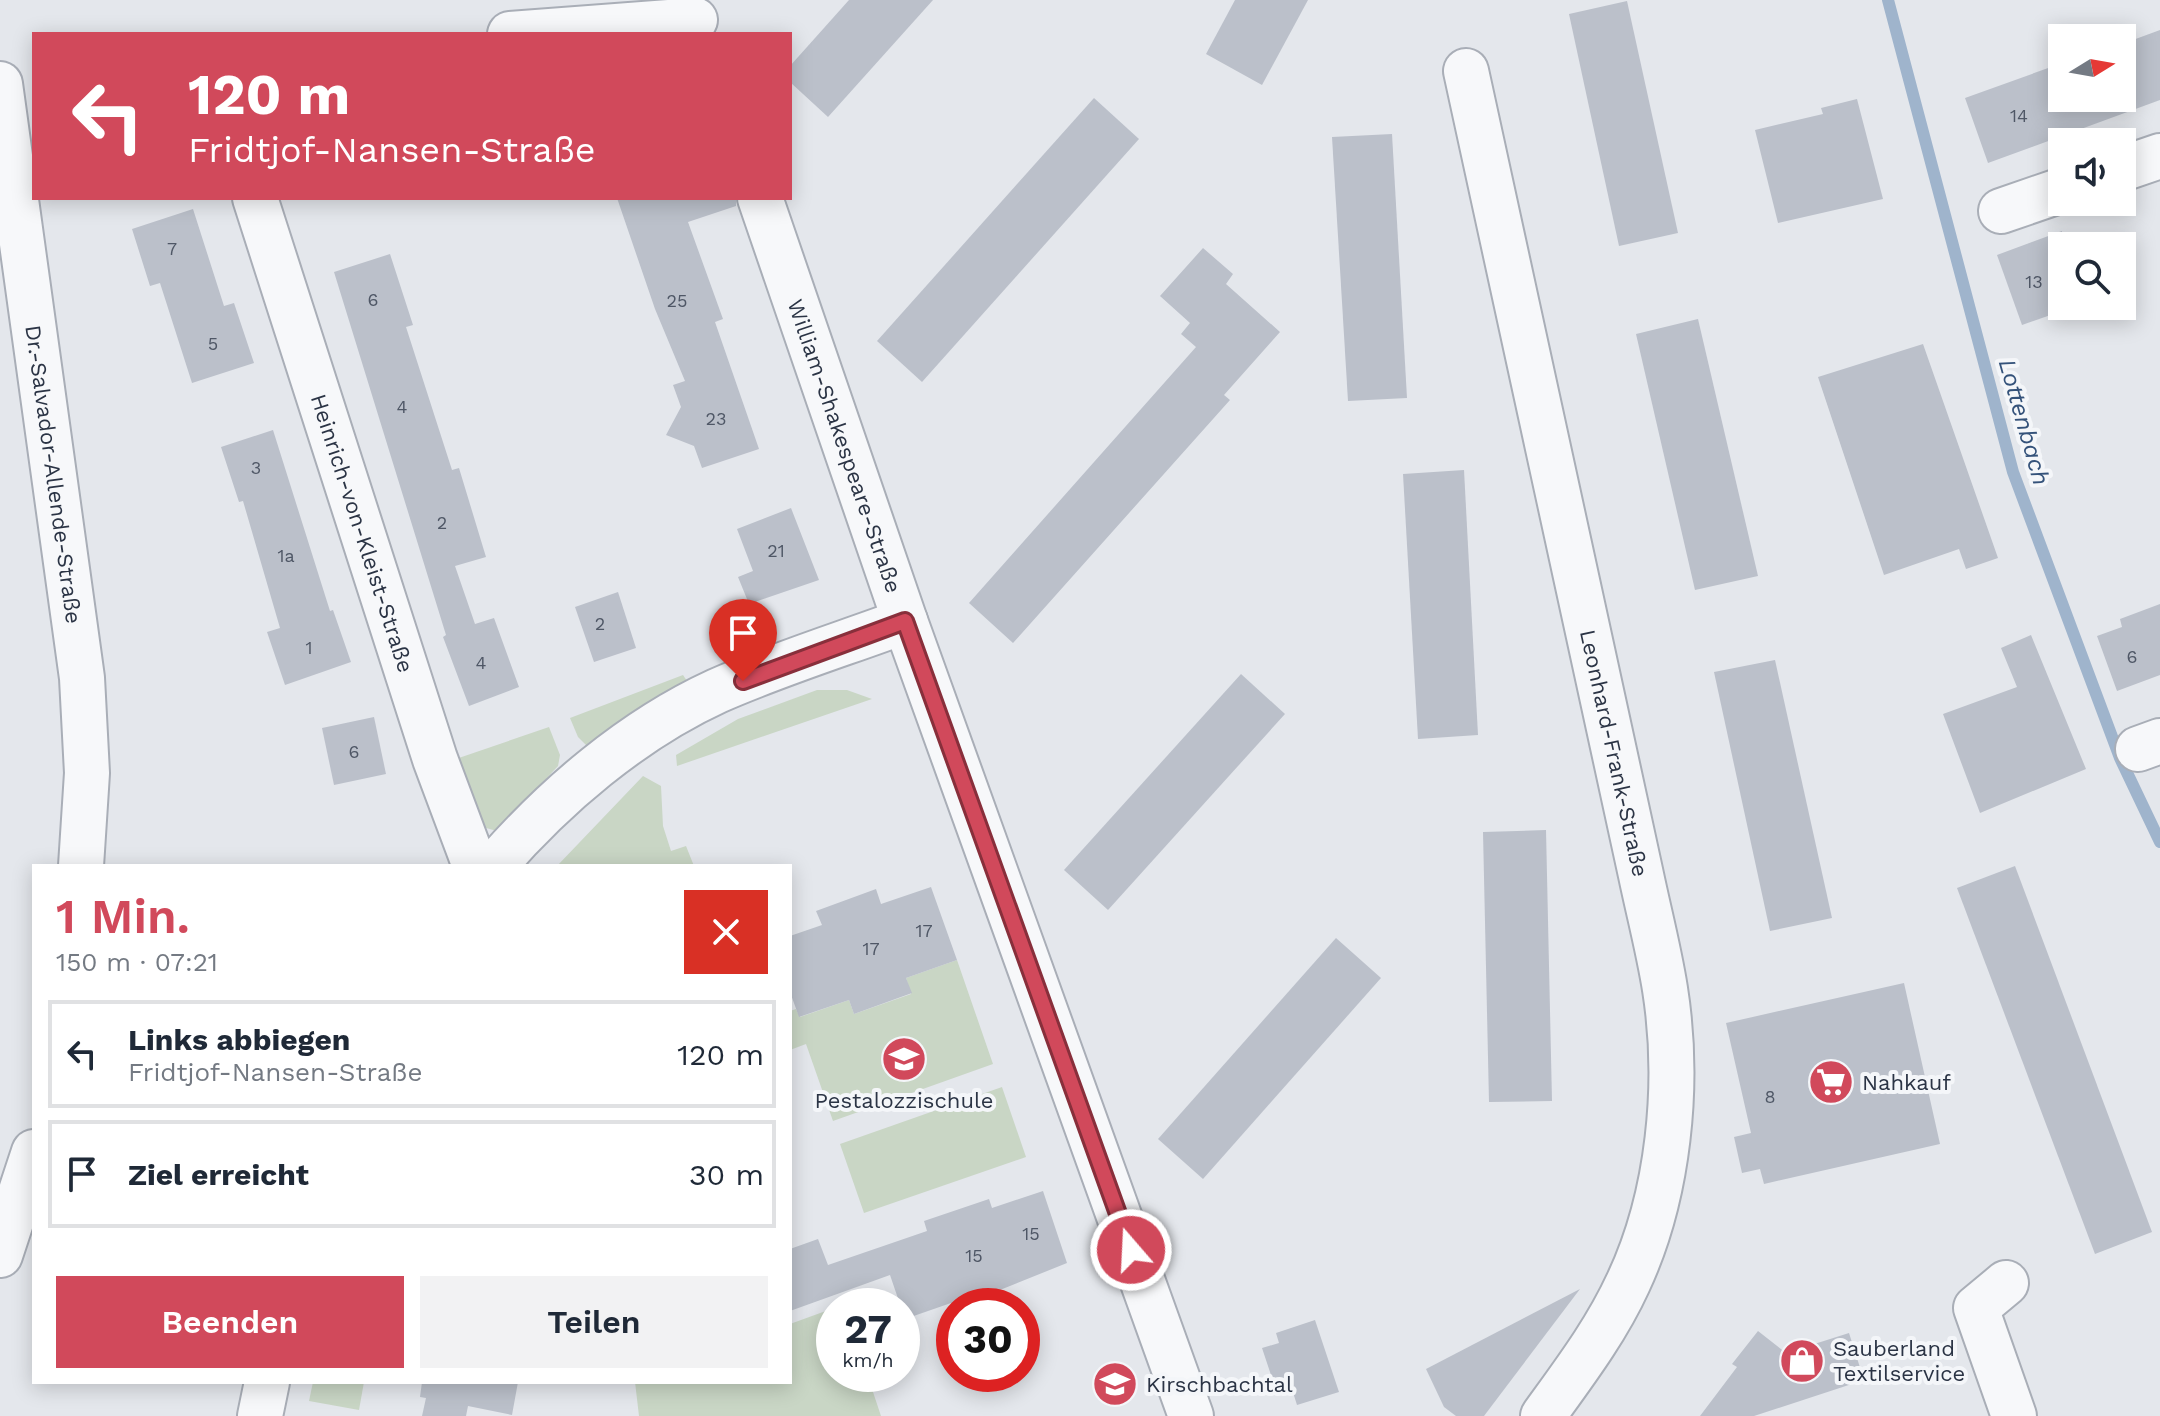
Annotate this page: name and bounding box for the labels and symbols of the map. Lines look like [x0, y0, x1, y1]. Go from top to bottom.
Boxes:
north arrow [2048, 24, 2136, 112]
house number: 14 [2010, 105, 2028, 126]
house number: 7 [167, 238, 177, 259]
house number: 13 [2025, 271, 2043, 292]
house number: 6 [368, 289, 378, 310]
house number: 25 [667, 290, 687, 311]
street label: William-Shakespeare-Straße [783, 296, 907, 596]
street label: Dr.-Salvador-Allende-Straße [21, 323, 87, 625]
house number: 5 [208, 333, 218, 354]
water label: Lottenbach [1993, 356, 2055, 488]
street label: Heinrich-von-Kleist-Straße [306, 391, 419, 676]
house number: 4 [397, 396, 408, 417]
house number: 23 [706, 408, 727, 429]
house number: 3 [251, 457, 261, 478]
house number: 2 [437, 512, 447, 533]
house number: 21 [767, 540, 785, 561]
house number: 1a [277, 545, 295, 566]
pin [709, 599, 777, 681]
house number: 2 [595, 613, 605, 634]
street label: Leonhard-Frank-Straße [1575, 627, 1653, 879]
house number: 1 [305, 637, 313, 658]
house number: 6 [2127, 646, 2137, 667]
house number: 4 [476, 652, 487, 673]
house number: 6 [349, 741, 359, 762]
house number: 17 [915, 920, 933, 941]
house number: 17 [862, 938, 880, 959]
school or university icon: Pestalozzischule [880, 1035, 928, 1083]
supermarket icon: Nahkauf [1807, 1058, 1855, 1106]
place label: Nahkauf [1862, 1070, 1951, 1095]
house number: 8 [1764, 1086, 1776, 1107]
place label: Pestalozzischule [815, 1088, 993, 1113]
position arrow [1089, 1208, 1173, 1292]
house number: 15 [1022, 1223, 1040, 1244]
house number: 15 [965, 1245, 983, 1266]
speed limit sign: 30 [936, 1288, 1040, 1392]
place label: Sauberland Textilservice [1833, 1336, 1965, 1386]
shop icon: Sauberland Textilservice [1778, 1337, 1826, 1385]
school or university icon: Kirschbachtal [1091, 1360, 1139, 1408]
place label: Kirschbachtal [1146, 1372, 1293, 1397]

